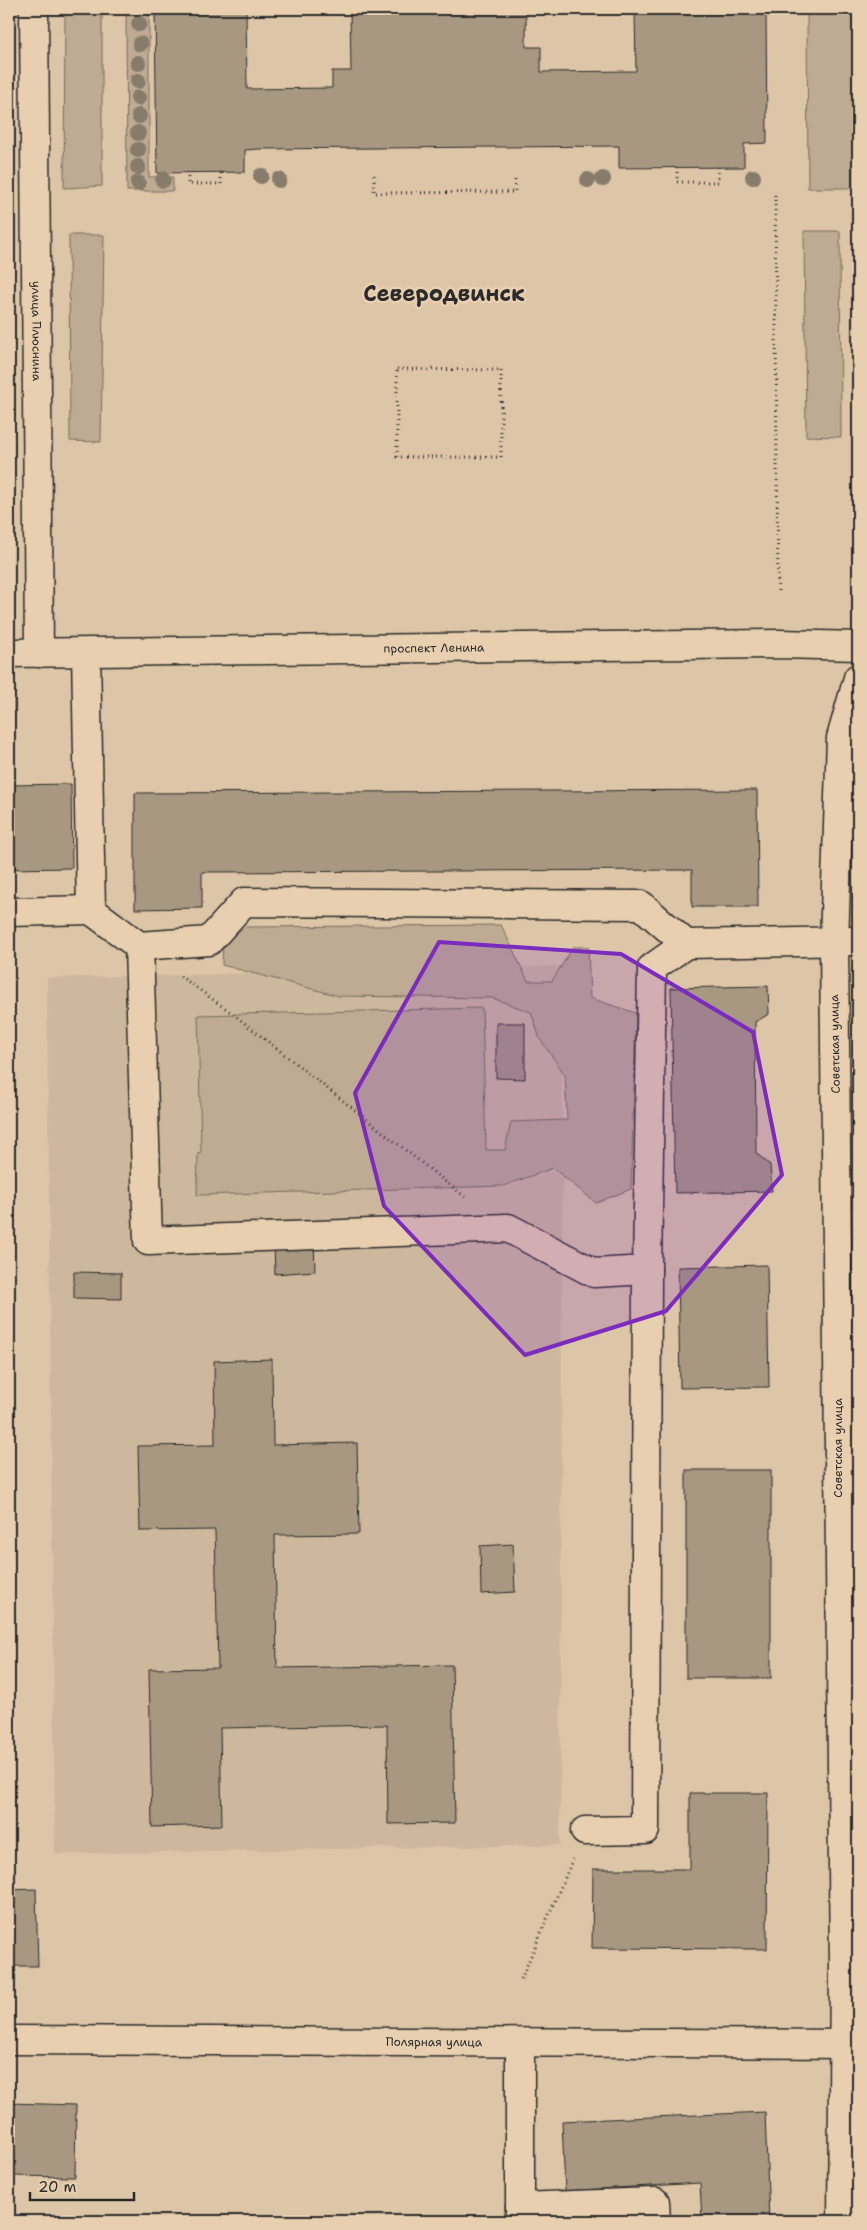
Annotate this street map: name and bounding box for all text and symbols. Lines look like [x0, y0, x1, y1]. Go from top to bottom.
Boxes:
district label: Северодвинск [363, 279, 525, 308]
street label: улица Плюснина [28, 281, 45, 382]
street label: проспект Ленина [383, 639, 485, 657]
street label: Советская улица [826, 994, 844, 1094]
street label: Советская улица [830, 1398, 846, 1498]
street label: Полярная улица [386, 2034, 483, 2050]
scale bar [30, 2170, 134, 2202]
text: 20 m [38, 2177, 77, 2197]

